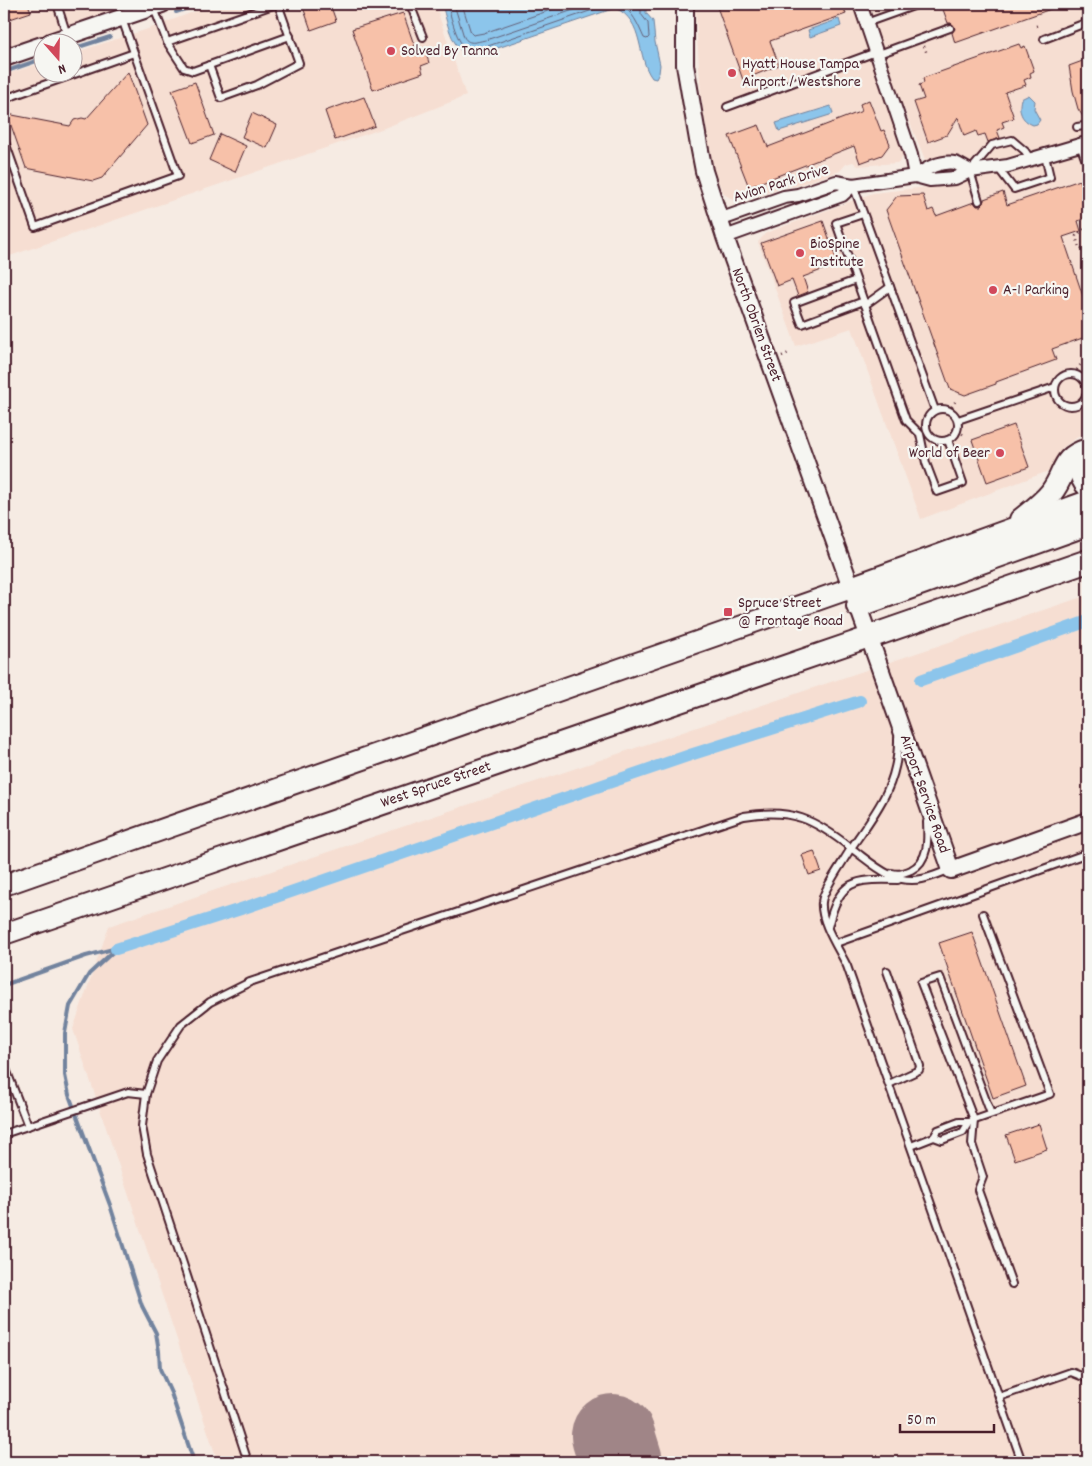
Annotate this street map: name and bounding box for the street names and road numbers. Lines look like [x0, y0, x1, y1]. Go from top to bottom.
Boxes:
street label: Avion Park Drive [731, 159, 831, 209]
street label: North Obrien Street [725, 265, 787, 385]
street label: Airport Service Road [893, 731, 955, 857]
street label: West Spruce Street [378, 755, 495, 815]

